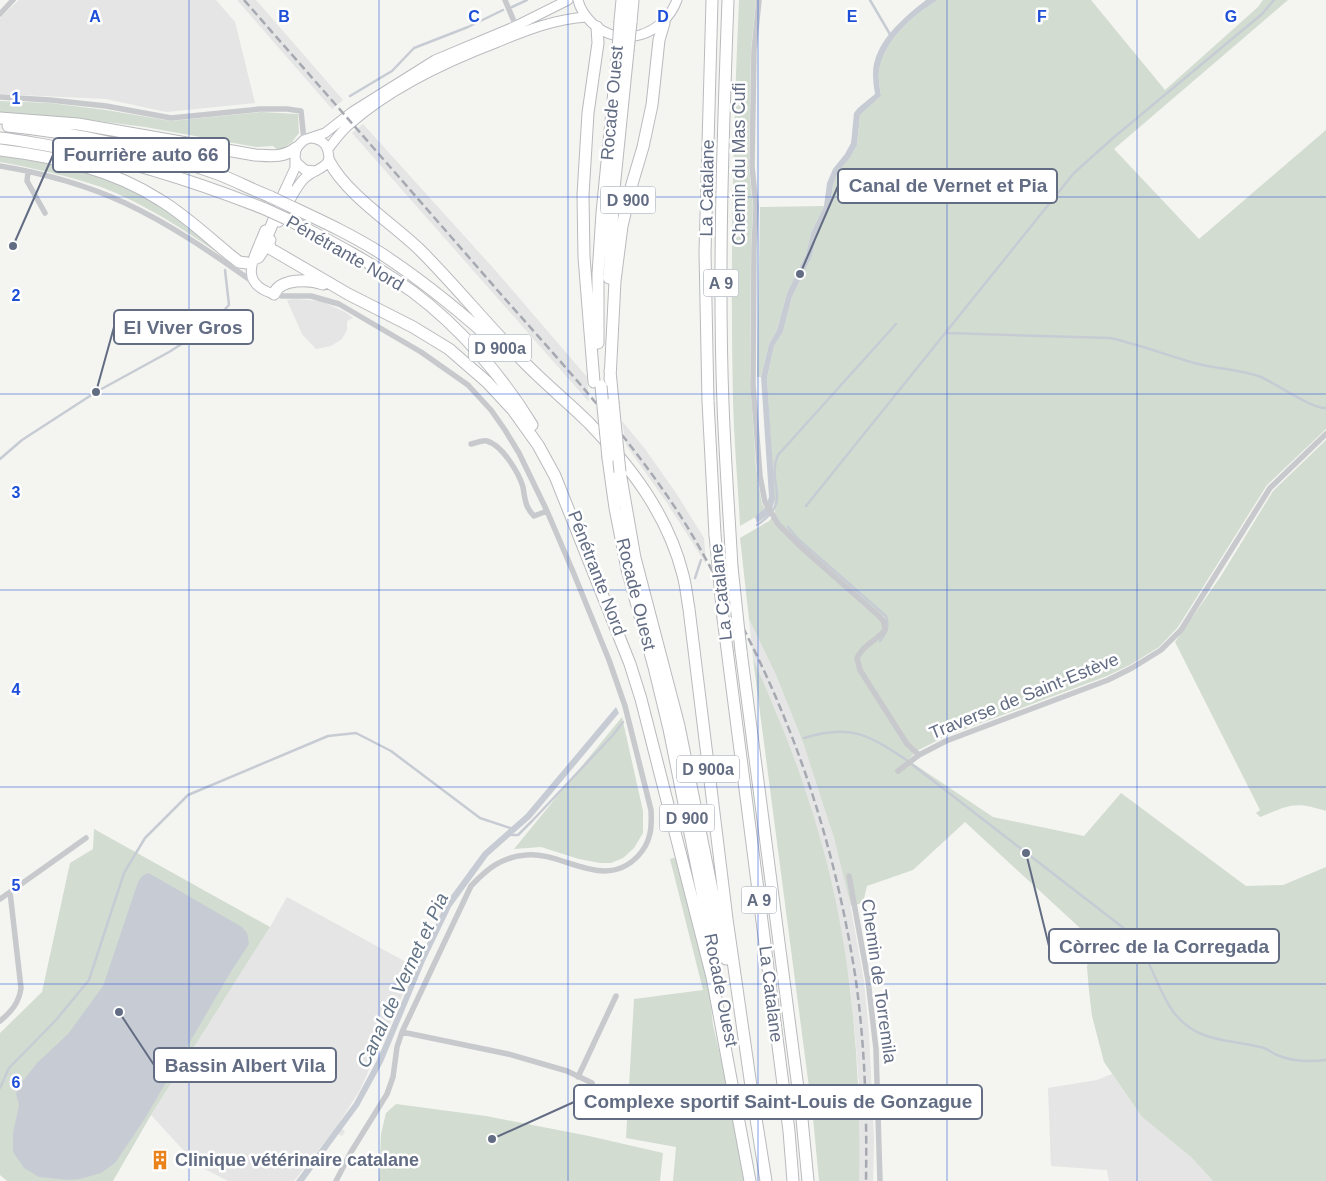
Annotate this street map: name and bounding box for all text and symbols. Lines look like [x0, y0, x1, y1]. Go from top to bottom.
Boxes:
text: A [89, 8, 101, 25]
text: B [278, 8, 290, 25]
text: C [468, 8, 480, 25]
text: D [657, 8, 669, 25]
text: E [847, 8, 858, 25]
text: F [1037, 8, 1047, 25]
text: G [1225, 8, 1237, 25]
street label: Rocade Ouest [597, 45, 627, 161]
street label: Chemin du Mas Cufi [729, 82, 749, 246]
text: 1 [12, 90, 21, 107]
callout: Fourrière auto 66 [53, 138, 229, 172]
street label: La Catalane [696, 139, 718, 237]
text: Fourrière auto 66 [63, 144, 219, 165]
callout: Canal de Vernet et Pia [838, 169, 1057, 203]
text: Canal de Vernet et Pia [849, 175, 1048, 196]
road number: D 900 [600, 186, 656, 214]
street label: Pénétrante Nord [283, 211, 407, 295]
road number: A 9 [704, 270, 738, 296]
text: 2 [12, 287, 21, 304]
callout: El Viver Gros [114, 310, 253, 344]
text: El Viver Gros [124, 317, 243, 338]
road number: D 900a [469, 334, 531, 362]
text: 3 [12, 484, 21, 501]
street label: Pénétrante Nord [564, 508, 630, 638]
street label: Rocade Ouest [612, 536, 660, 652]
street label: La Catalane [706, 543, 736, 641]
street label: Traverse de Saint-Estève [926, 649, 1122, 743]
text: 4 [12, 681, 21, 698]
road number: D 900a [677, 756, 739, 782]
road number: D 900 [660, 804, 714, 831]
text: 5 [12, 877, 21, 894]
road number: A 9 [742, 886, 776, 914]
water label: Canal de Vernet et Pia [353, 889, 452, 1071]
street label: Chemin de Torremila [858, 898, 901, 1065]
callout: Còrrec de la Corregada [1049, 929, 1279, 963]
street label: Rocade Ouest [700, 932, 742, 1048]
text: Còrrec de la Corregada [1059, 936, 1269, 957]
street label: La Catalane [755, 945, 787, 1043]
callout: Bassin Albert Vila [154, 1048, 336, 1082]
text: Bassin Albert Vila [165, 1055, 326, 1076]
text: 6 [12, 1074, 21, 1091]
callout: Complexe sportif Saint-Louis de Gonzague [574, 1085, 982, 1119]
text: Complexe sportif Saint-Louis de Gonzague [584, 1091, 972, 1112]
building icon: Clinique vétérinaire catalane [149, 1149, 171, 1171]
place label: Clinique vétérinaire catalane [175, 1150, 419, 1170]

